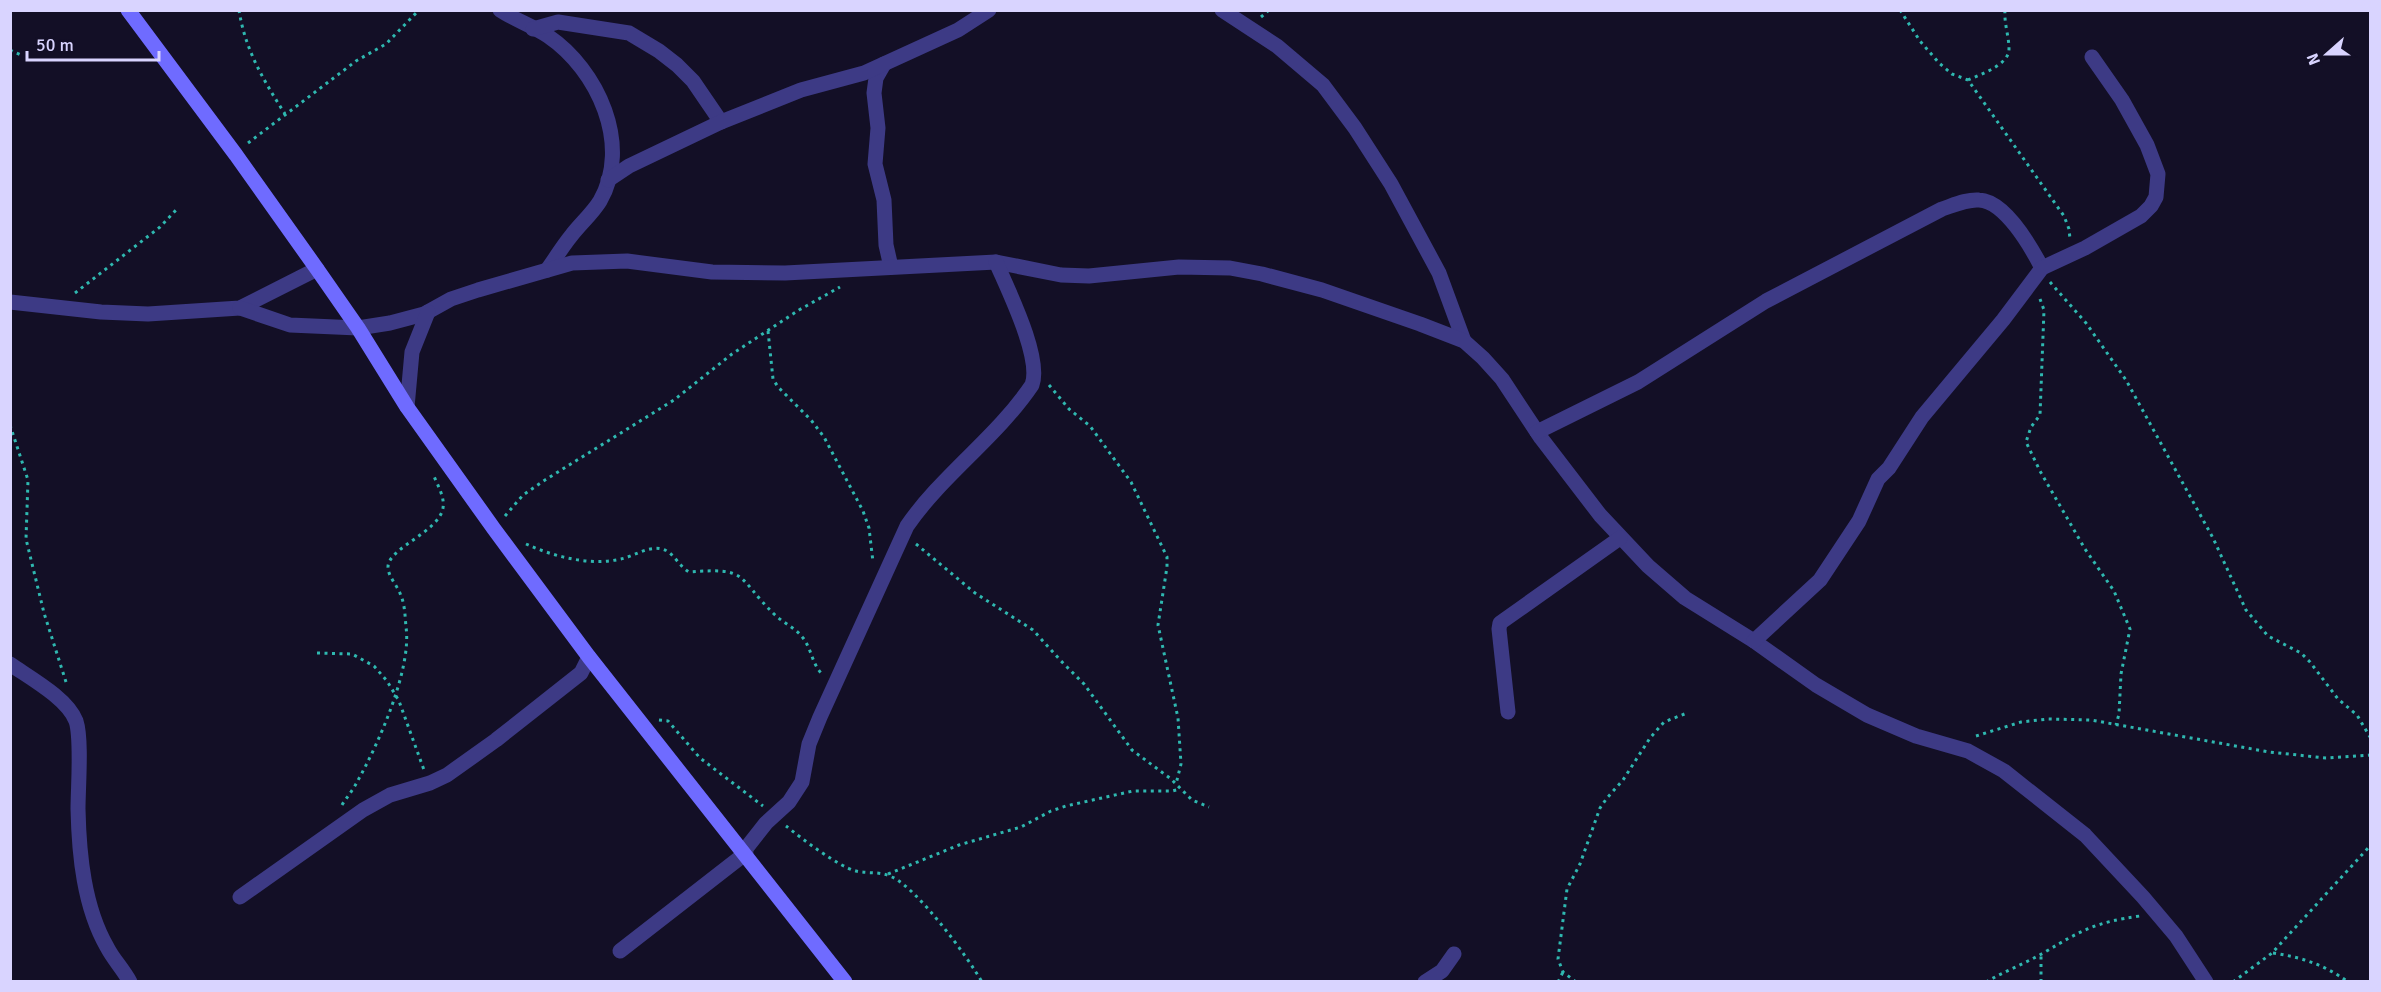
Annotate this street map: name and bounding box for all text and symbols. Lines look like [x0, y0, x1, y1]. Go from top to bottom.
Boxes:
scale bar [27, 24, 159, 62]
north arrow [2297, 24, 2357, 84]
text: 50 m [36, 34, 74, 56]
text: N [2303, 50, 2325, 68]

